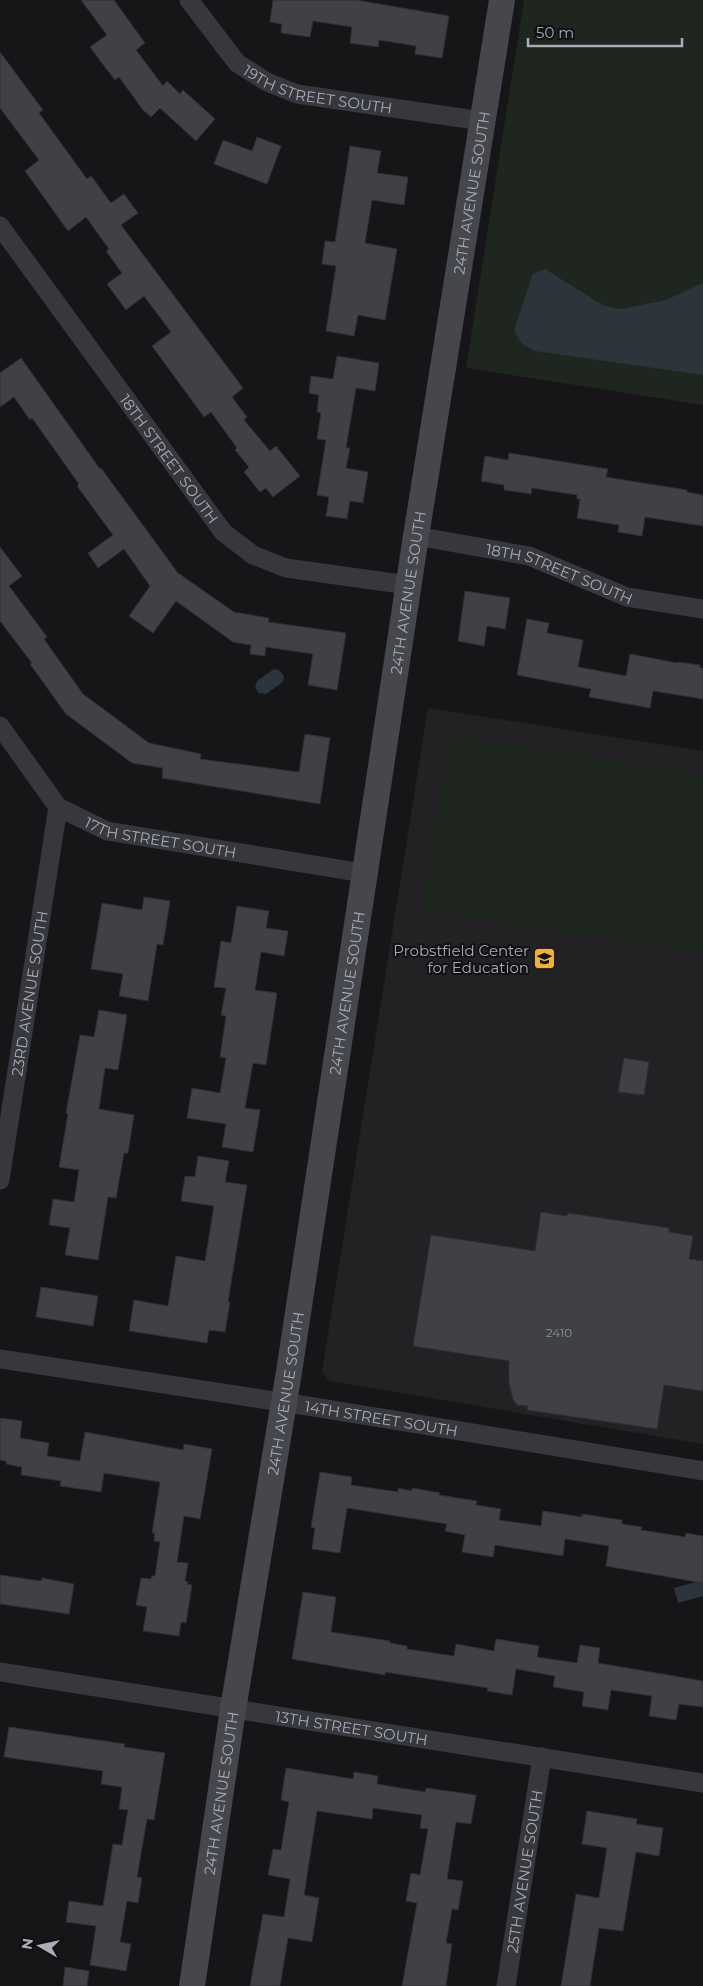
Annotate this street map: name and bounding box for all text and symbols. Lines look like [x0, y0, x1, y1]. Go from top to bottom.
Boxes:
scale bar [528, 15, 682, 47]
text: 50 m [536, 23, 574, 42]
street label: 19TH STREET SOUTH [240, 60, 394, 117]
street label: 24TH AVENUE SOUTH [449, 110, 494, 276]
street label: 18TH STREET SOUTH [116, 390, 223, 527]
street label: 24TH AVENUE SOUTH [386, 510, 429, 676]
street label: 18TH STREET SOUTH [485, 539, 636, 608]
street label: 17TH STREET SOUTH [82, 812, 238, 862]
street label: 23RD AVENUE SOUTH [7, 909, 51, 1077]
street label: 24TH AVENUE SOUTH [325, 910, 368, 1076]
place label: Probstfield Center for Education [393, 941, 529, 977]
school or university icon: Probstfield Center for Education [533, 947, 557, 971]
street label: 24TH AVENUE SOUTH [263, 1310, 308, 1476]
house number: 2410 [546, 1325, 572, 1340]
street label: 14TH STREET SOUTH [304, 1396, 459, 1440]
street label: 13TH STREET SOUTH [274, 1706, 429, 1749]
street label: 24TH AVENUE SOUTH [199, 1710, 242, 1876]
street label: 25TH AVENUE SOUTH [502, 1789, 546, 1954]
north arrow [15, 1921, 65, 1971]
text: N [17, 1937, 37, 1951]

